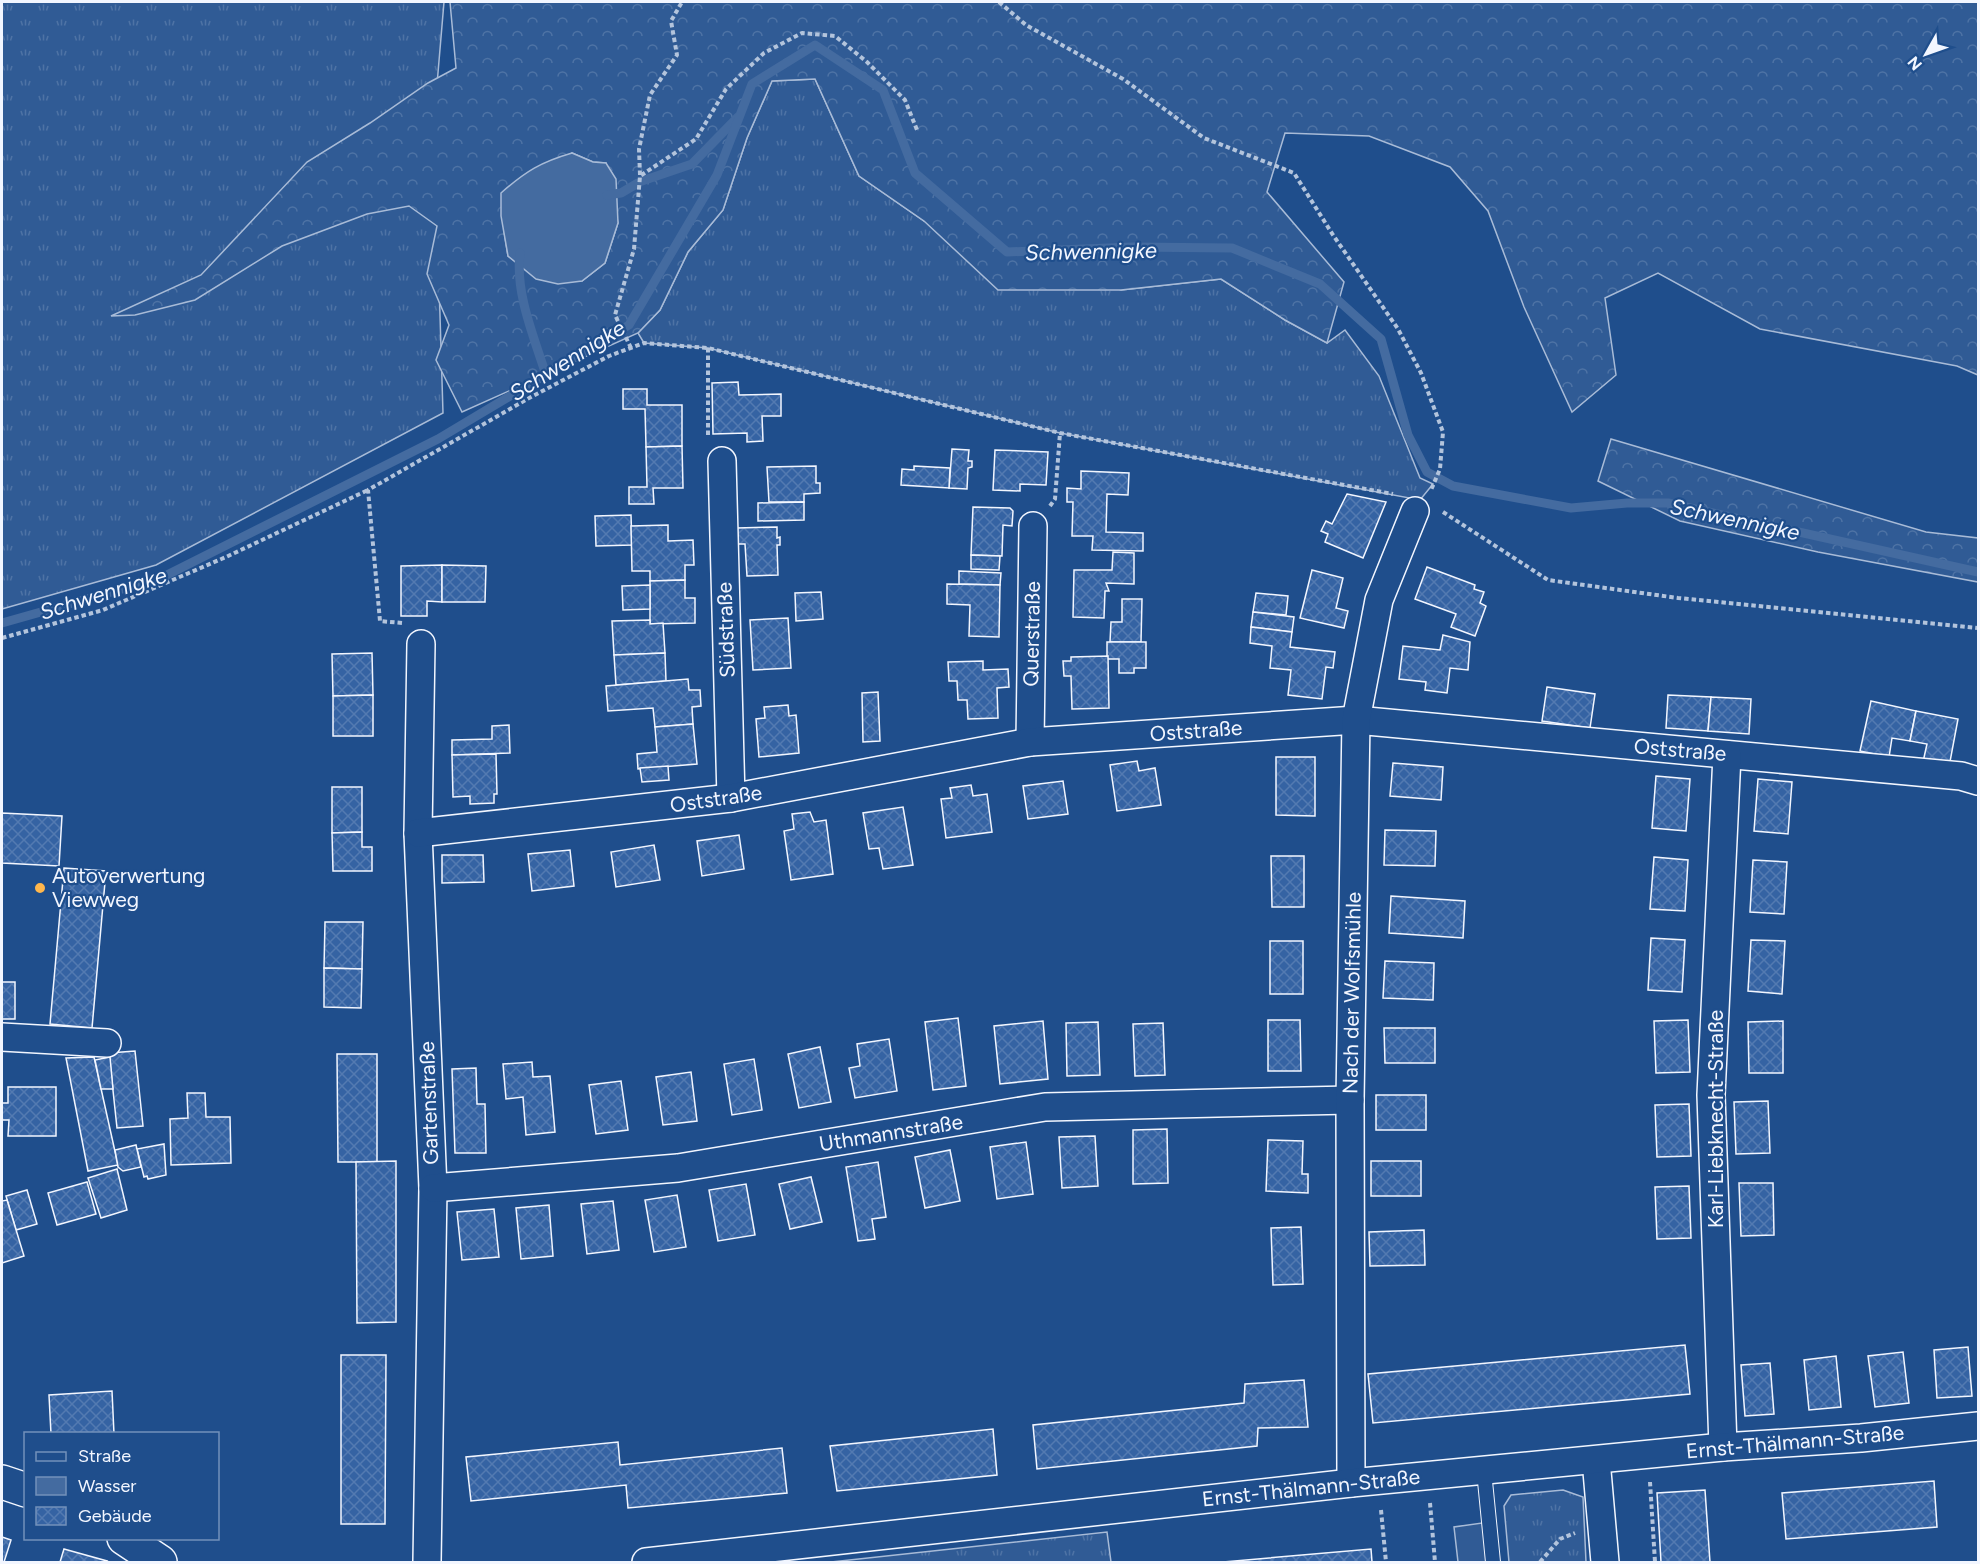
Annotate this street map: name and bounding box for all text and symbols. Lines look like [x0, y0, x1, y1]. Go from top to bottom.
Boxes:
north arrow [1896, 24, 1956, 84]
text: N [1904, 52, 1926, 74]
water label: Schwennigke [1025, 237, 1157, 266]
water label: Schwennigke [504, 314, 630, 407]
water label: Schwennigke [1668, 493, 1802, 546]
water label: Schwennigke [36, 561, 170, 626]
street label: Querstraße [1018, 581, 1045, 687]
street label: Südstraße [711, 582, 740, 678]
street label: Oststraße [1149, 715, 1243, 746]
street label: Oststraße [1633, 733, 1727, 766]
street label: Oststraße [668, 780, 764, 817]
place label: Autoverwertung Viewweg [52, 863, 205, 912]
marker: Autoverwertung Viewweg [33, 881, 47, 895]
street label: Nach der Wolfsmühle [1337, 892, 1366, 1094]
street label: Karl-Liebknecht-Straße [1703, 1010, 1728, 1228]
street label: Gartenstraße [414, 1041, 443, 1165]
street label: Uthmannstraße [817, 1109, 965, 1156]
street label: Ernst-Thälmann-Straße [1685, 1420, 1905, 1464]
legend [24, 1432, 219, 1540]
text: Straße [78, 1445, 131, 1467]
street label: Ernst-Thälmann-Straße [1201, 1464, 1421, 1511]
text: Wasser [78, 1475, 136, 1497]
text: Gebäude [78, 1505, 152, 1527]

